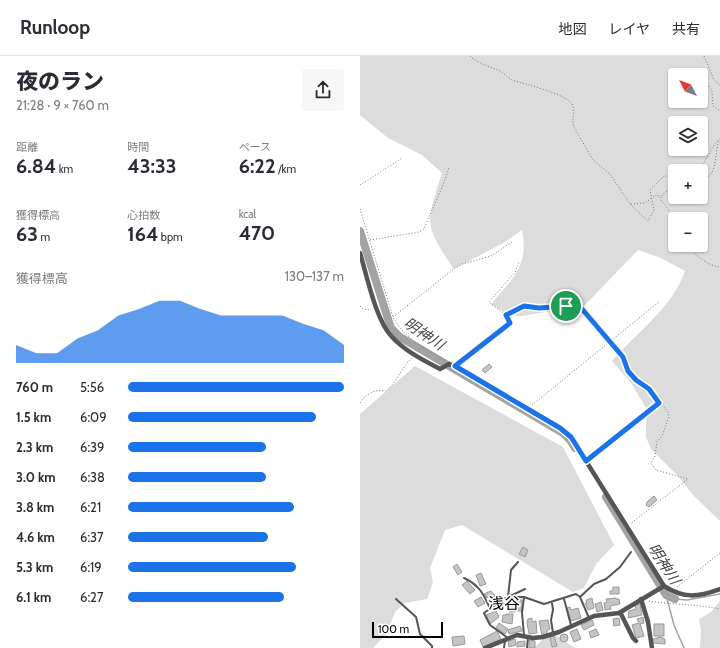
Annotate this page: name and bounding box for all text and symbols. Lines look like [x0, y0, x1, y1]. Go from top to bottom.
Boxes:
text: Runloop [20, 16, 90, 39]
text: 地図 [558, 20, 586, 38]
text: レイヤ [608, 20, 650, 38]
text: 共有 [672, 20, 700, 38]
text: 夜のラン [16, 68, 104, 95]
north arrow [668, 68, 708, 108]
map controls [668, 68, 708, 252]
button: share [302, 69, 344, 111]
text: 21:28 · 9 × 760 m [16, 97, 109, 113]
button: layers [668, 116, 708, 156]
text: 距離 [16, 140, 38, 154]
text: 時間 [127, 140, 149, 154]
text: ペース [239, 140, 271, 154]
text: 6.84 [16, 154, 56, 178]
text: 43:33 [127, 154, 177, 178]
text: 6:22 [239, 154, 276, 178]
text: km [56, 162, 73, 176]
text: /km [276, 162, 296, 176]
button: + [668, 164, 708, 204]
text: kcal [239, 207, 256, 221]
text: 獲得標高 [16, 208, 60, 222]
text: 心拍数 [127, 208, 160, 222]
button: − [668, 212, 708, 252]
text: 470 [239, 221, 275, 245]
text: 63 [16, 222, 38, 246]
text: 164 [127, 222, 158, 246]
text: m [38, 230, 50, 244]
text: bpm [158, 230, 183, 244]
text: 130–137 m [285, 268, 344, 284]
text: 獲得標高 [16, 270, 68, 286]
pin [549, 289, 583, 323]
icon: arrive [555, 295, 577, 317]
water label: 明神川 [400, 314, 449, 355]
text: 760 m [16, 379, 53, 395]
text: 5:56 [80, 379, 104, 395]
text: 1.5 km [16, 409, 51, 425]
text: 6:09 [80, 409, 107, 425]
text: 2.3 km [16, 439, 53, 455]
text: 6:39 [80, 439, 105, 455]
text: 3.0 km [16, 469, 55, 485]
text: 6:38 [80, 469, 105, 485]
text: 3.8 km [16, 499, 54, 515]
text: 6:21 [80, 499, 101, 515]
text: 4.6 km [16, 529, 55, 545]
text: 6:37 [80, 529, 104, 545]
water label: 明神川 [644, 540, 685, 589]
text: 5.3 km [16, 559, 53, 575]
text: 6:19 [80, 559, 102, 575]
text: 6.1 km [16, 589, 51, 605]
text: 6:27 [80, 589, 103, 605]
district label: 浅谷 [488, 594, 520, 613]
scale bar [372, 620, 443, 639]
text: 100 m [378, 622, 409, 636]

